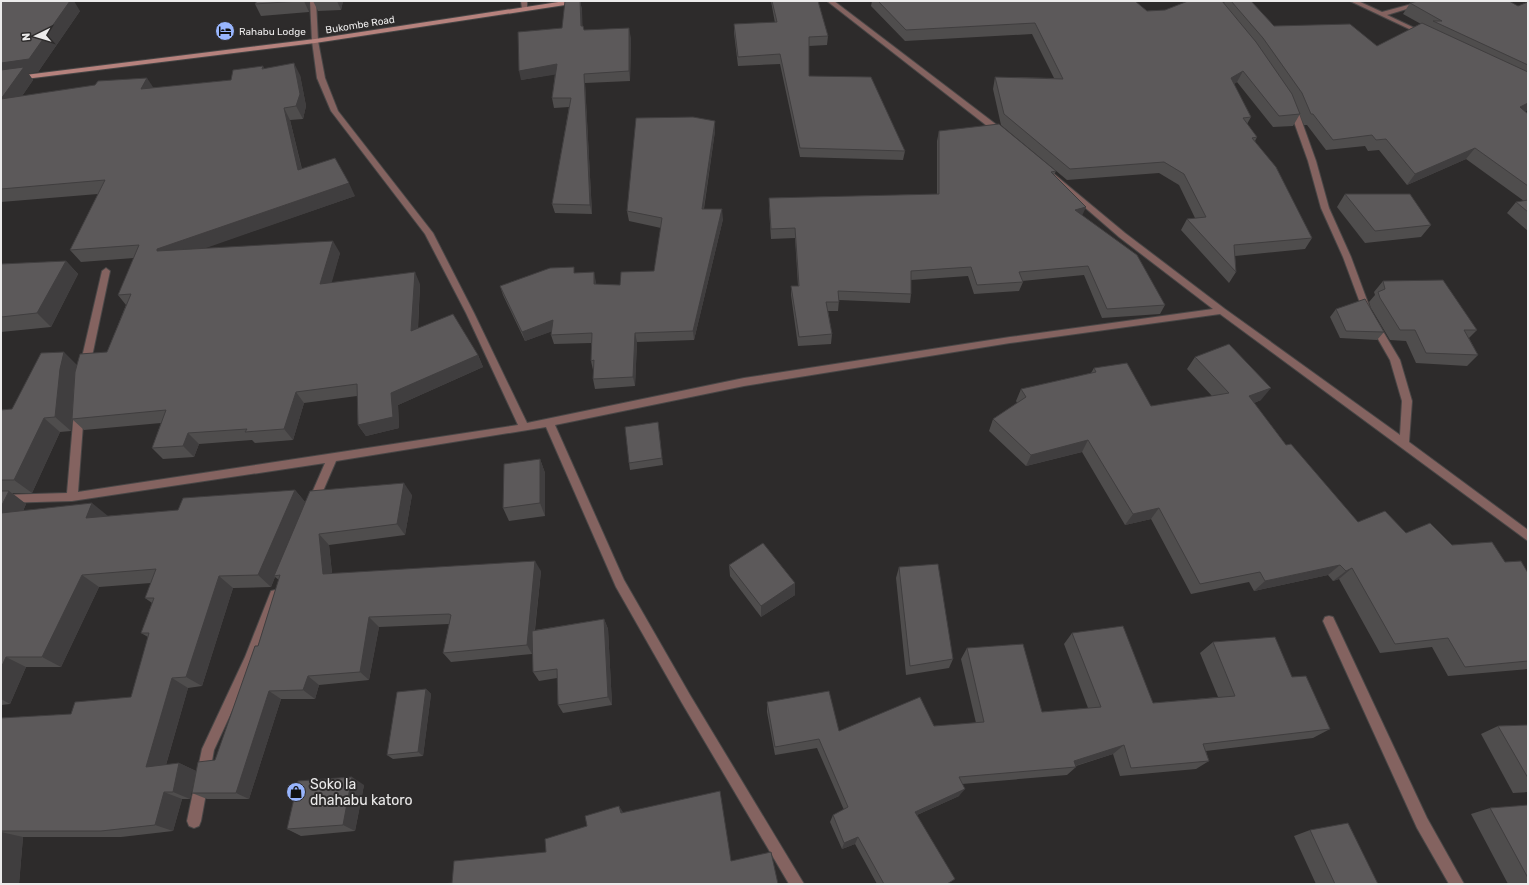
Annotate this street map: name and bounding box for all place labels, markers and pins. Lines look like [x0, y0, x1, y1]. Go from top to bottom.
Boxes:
hotel icon: Rahabu Lodge [214, 20, 236, 42]
place label: Rahabu Lodge [239, 26, 306, 38]
place label: Soko la dhahabu katoro [310, 776, 413, 809]
shop icon: Soko la dhahabu katoro [285, 781, 307, 803]

